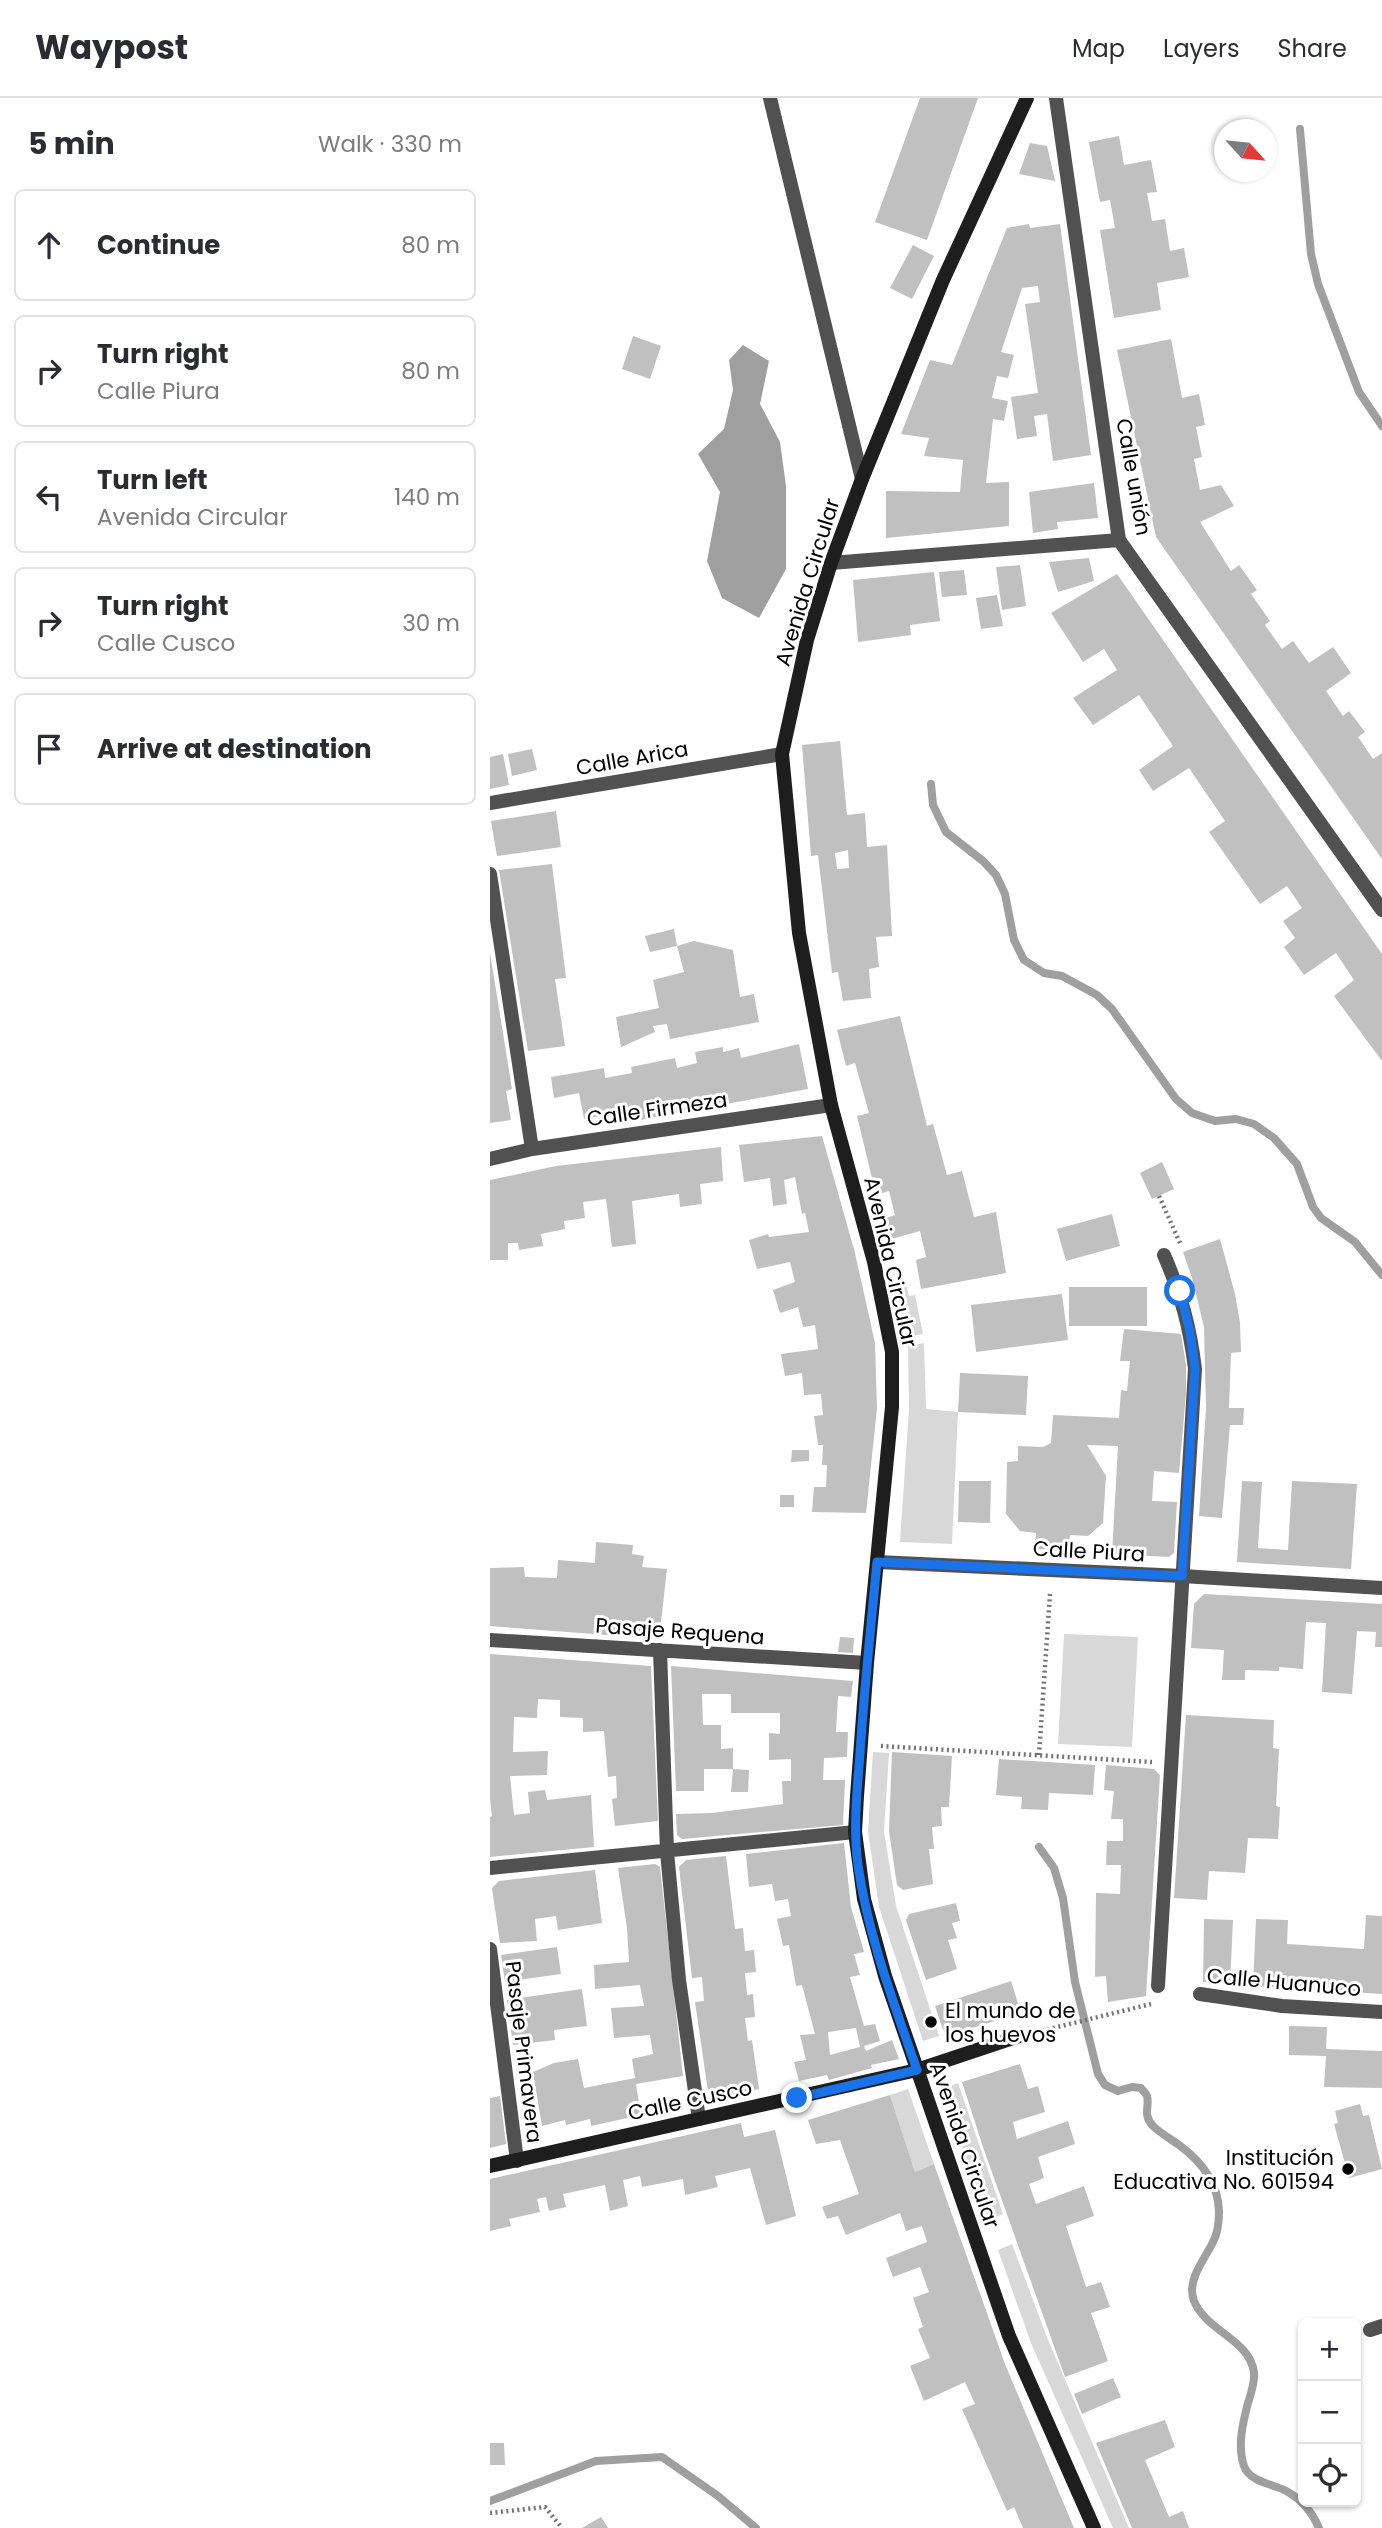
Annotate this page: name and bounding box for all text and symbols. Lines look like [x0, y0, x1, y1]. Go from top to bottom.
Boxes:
text: Waypost [35, 24, 188, 71]
text: Map [1072, 32, 1125, 65]
text: Layers [1163, 32, 1239, 65]
text: Share [1277, 32, 1347, 65]
north arrow [1214, 119, 1277, 182]
text: 5 min [28, 122, 115, 165]
text: Walk · 330 m [318, 128, 462, 160]
icon: ahead [30, 226, 68, 264]
text: Continue [97, 227, 220, 263]
text: 80 m [401, 229, 460, 261]
text: Turn right [97, 336, 229, 372]
icon: right [30, 352, 68, 390]
text: 80 m [401, 355, 460, 387]
text: Calle Piura [97, 375, 220, 407]
street label: Calle unión [1109, 416, 1159, 538]
text: Turn left [97, 462, 208, 498]
icon: left [30, 478, 68, 516]
text: 140 m [394, 481, 460, 513]
street label: Avenida Circular [768, 494, 846, 670]
text: Avenida Circular [97, 501, 288, 533]
text: Turn right [97, 588, 229, 624]
icon: right [30, 604, 68, 642]
text: 30 m [402, 607, 460, 639]
text: Calle Cusco [97, 627, 235, 659]
icon: arrive [30, 730, 68, 768]
text: Arrive at destination [97, 731, 372, 767]
street label: Calle Arica [574, 734, 690, 782]
street label: Calle Firmeza [585, 1085, 729, 1133]
street label: Avenida Circular [857, 1174, 925, 1350]
route start [1164, 1275, 1195, 1306]
street label: Calle Piura [1032, 1534, 1146, 1568]
street label: Pasaje Requena [594, 1611, 766, 1651]
street label: Pasaje Primavera [498, 1959, 550, 2145]
street label: Calle Huanuco [1206, 1961, 1362, 2003]
place label: El mundo de los huevos [945, 1996, 1076, 2049]
marker: El mundo de los huevos [923, 2014, 939, 2030]
street label: Avenida Circular [923, 2058, 1007, 2232]
street label: Calle Cusco [625, 2073, 755, 2127]
route end [781, 2082, 812, 2113]
place label: Institución Educativa No. 601594 [1113, 2143, 1334, 2196]
marker: Institución Educativa No. 601594 [1340, 2161, 1356, 2177]
map controls [1298, 2318, 1361, 2507]
button: + [1298, 2318, 1361, 2381]
button: − [1298, 2381, 1361, 2444]
button: locate [1298, 2444, 1361, 2507]

